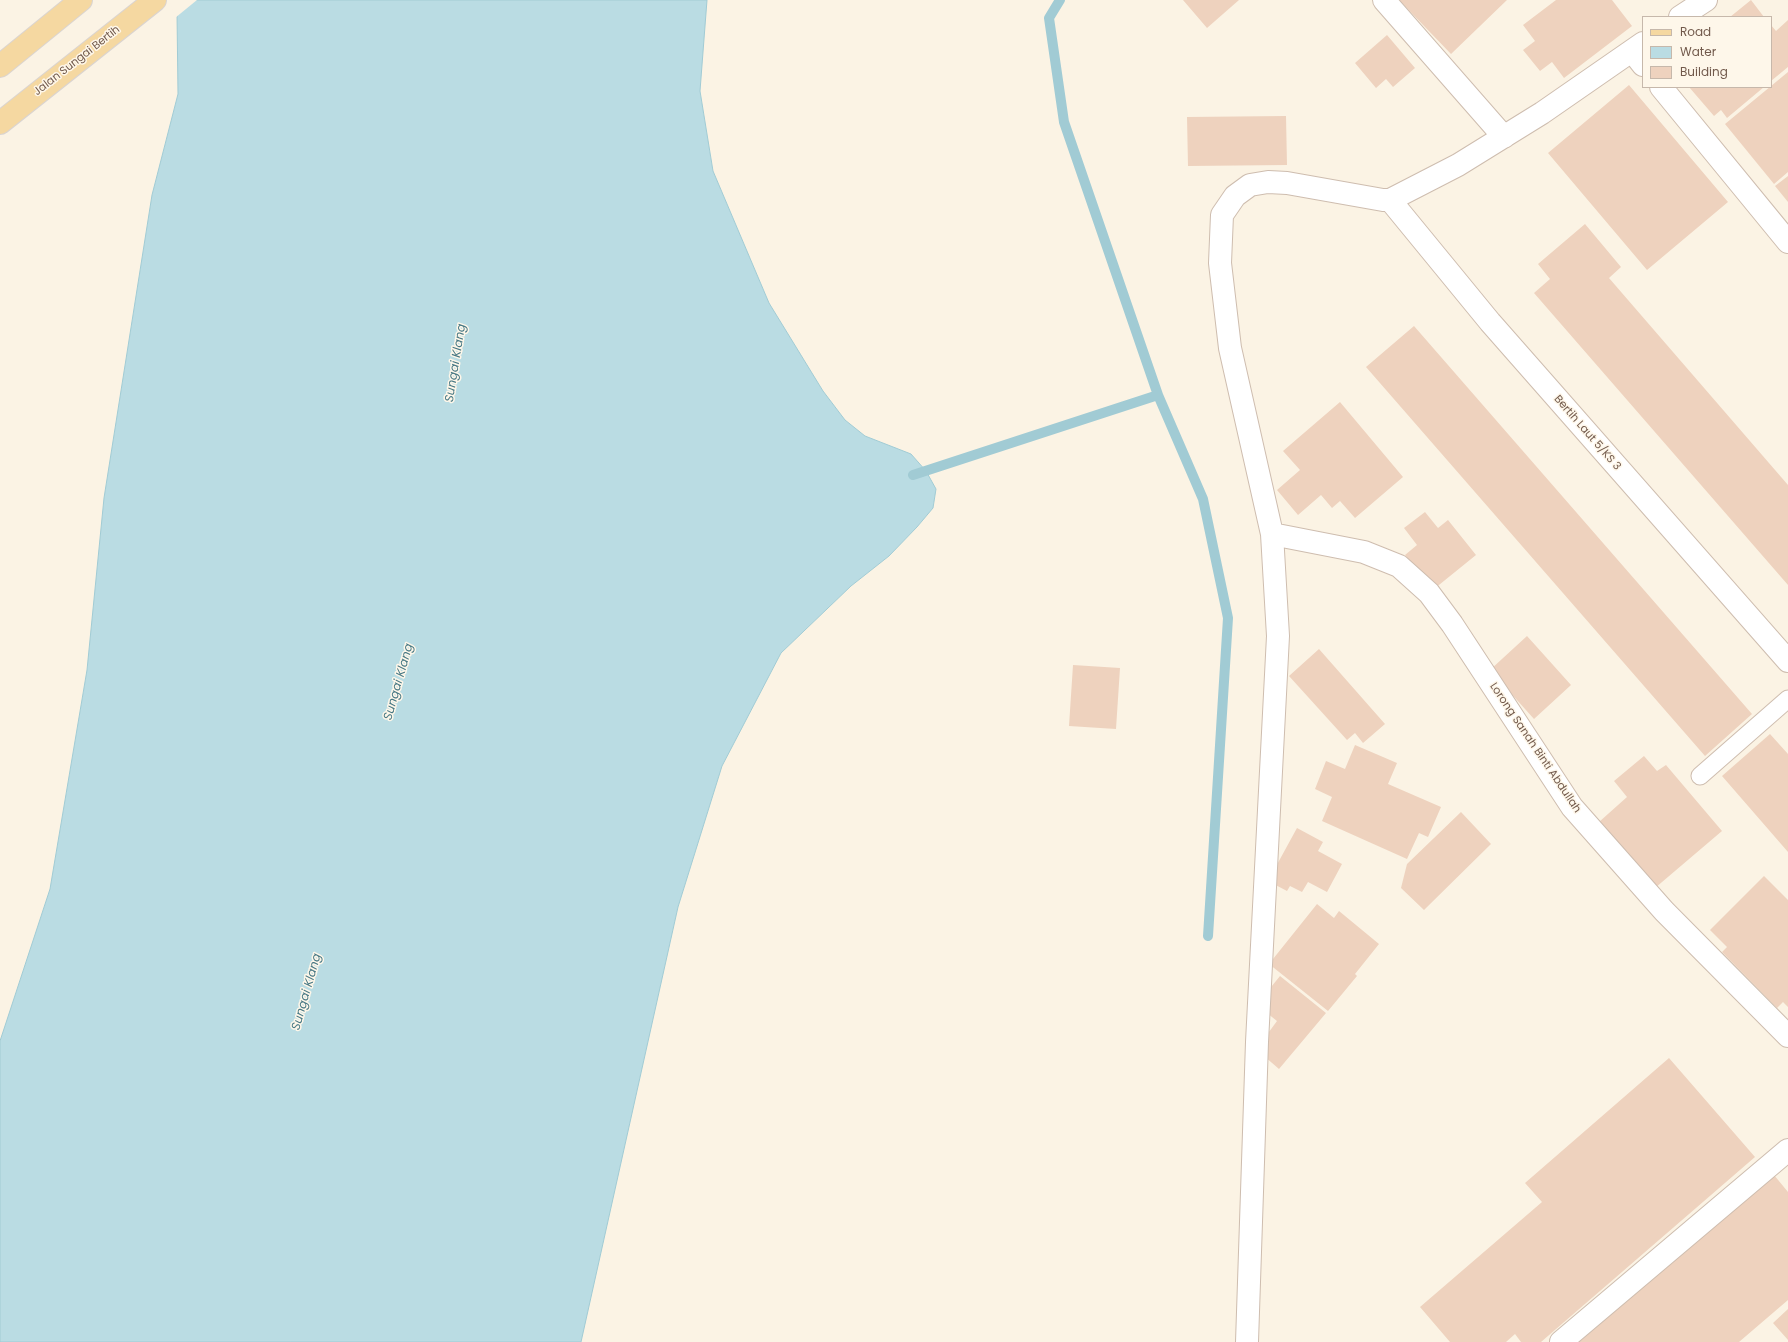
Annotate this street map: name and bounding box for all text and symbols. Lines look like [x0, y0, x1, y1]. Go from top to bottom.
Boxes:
legend [1642, 16, 1772, 88]
street label: Jalan Sungai Bertih [31, 23, 123, 99]
text: Road [1680, 23, 1711, 40]
text: Water [1680, 43, 1716, 60]
text: Building [1680, 63, 1728, 80]
water label: Sungai Klang [443, 323, 469, 403]
street label: Bertih Laut 5/KS 3 [1551, 393, 1623, 473]
water label: Sungai Klang [381, 642, 417, 722]
street label: Lorong Sanah Binti Abdullah [1486, 680, 1584, 816]
water label: Sungai Klang [289, 952, 325, 1032]

